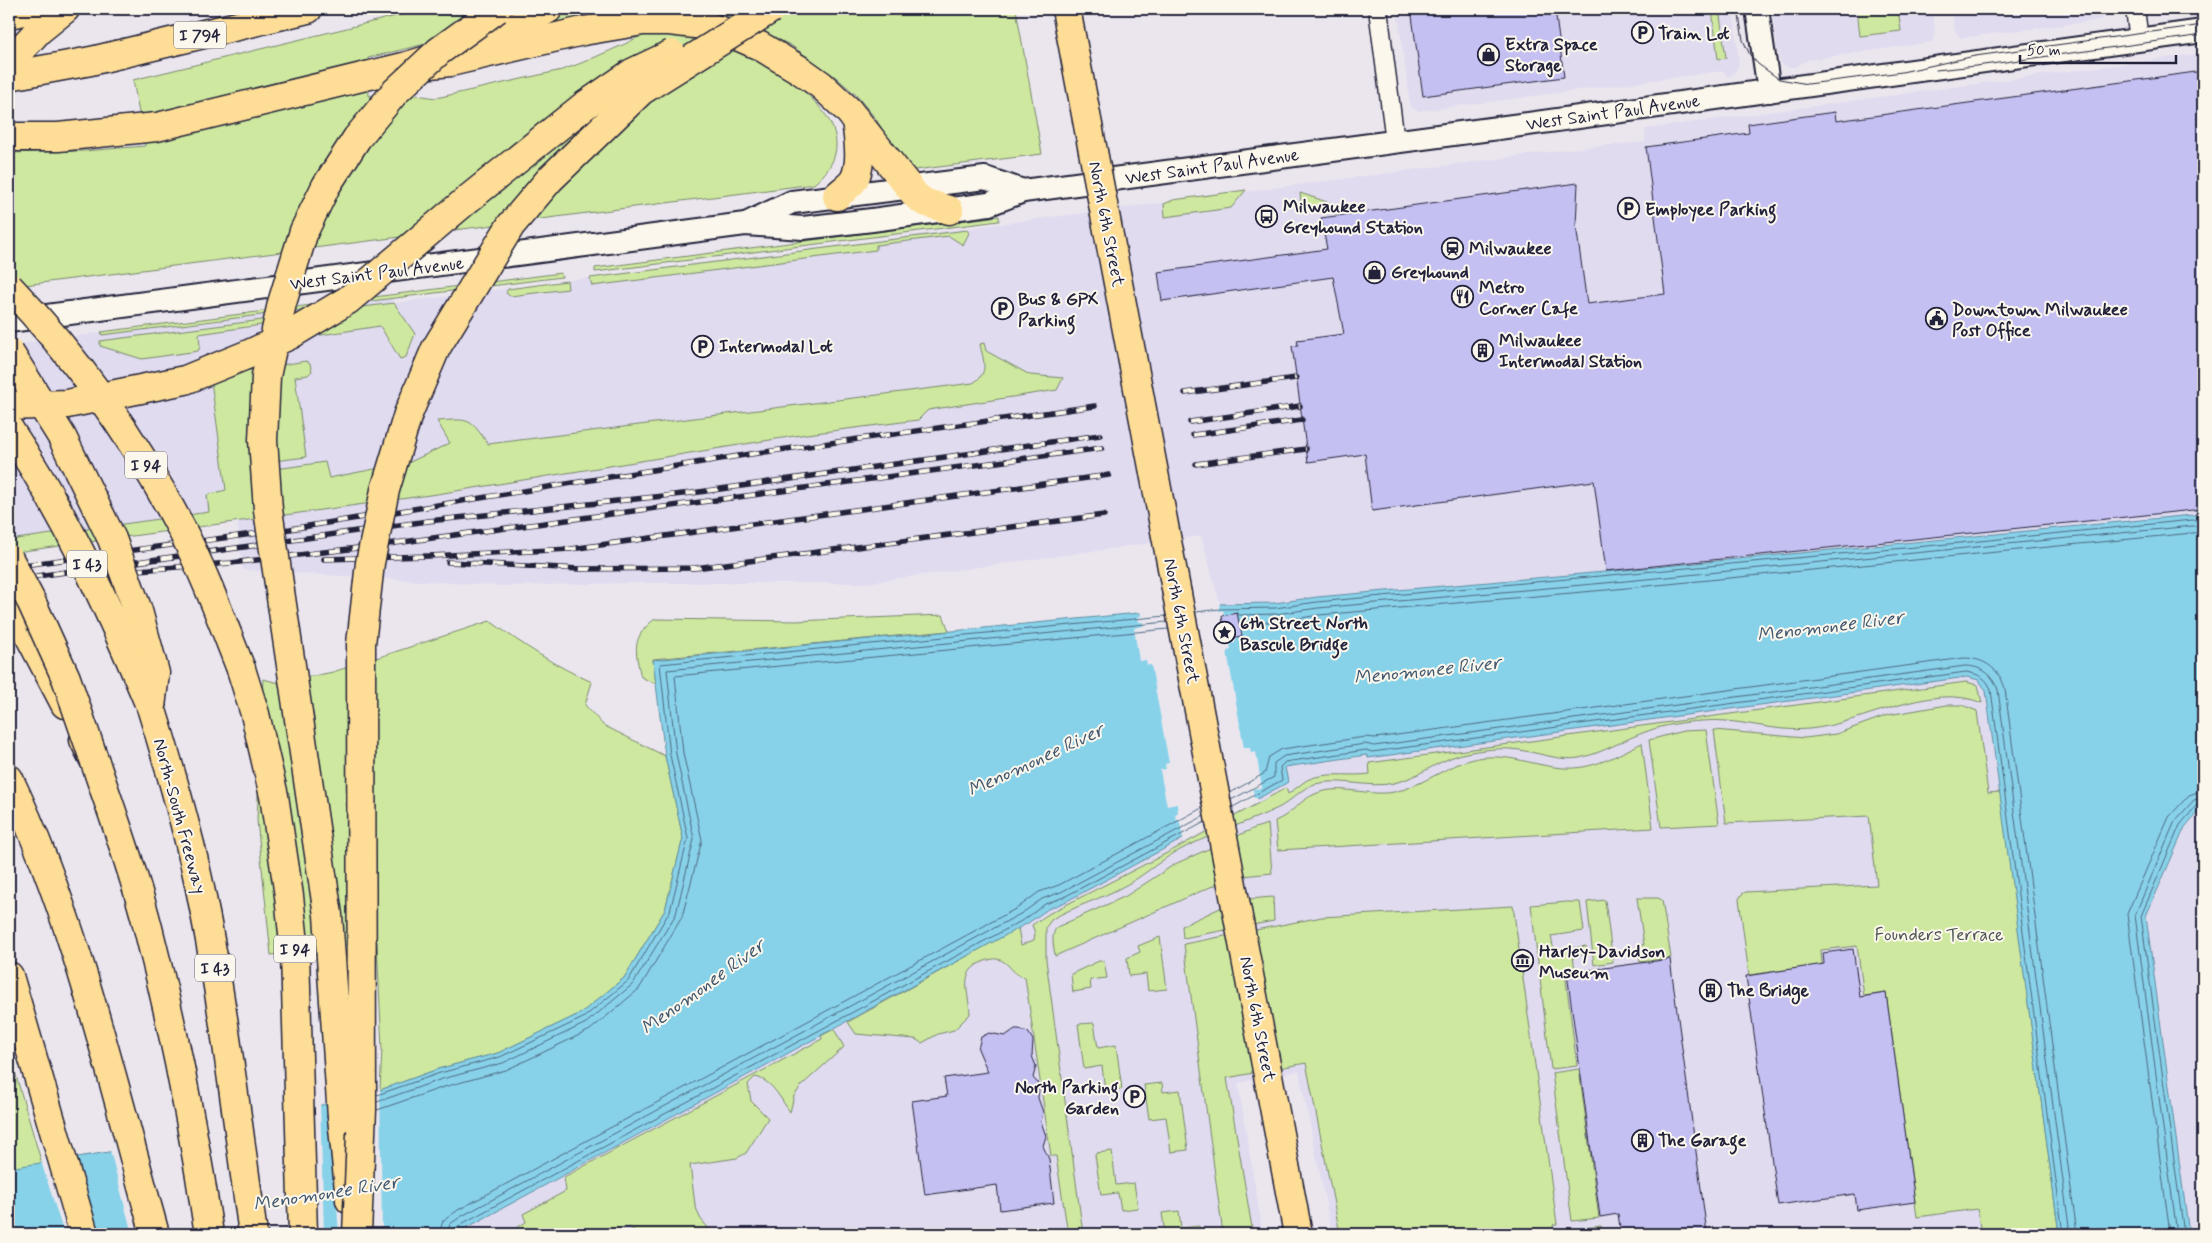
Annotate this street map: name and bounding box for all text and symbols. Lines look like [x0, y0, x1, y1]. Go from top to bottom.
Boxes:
parking icon: Train Lot [1630, 21, 1654, 45]
road number: I 794 [174, 22, 226, 48]
place label: Train Lot [1658, 22, 1730, 46]
scale bar [2020, 32, 2176, 64]
place label: Extra Space Storage [1505, 33, 1598, 78]
text: 50 m [2027, 41, 2061, 61]
shop icon: Extra Space Storage [1477, 42, 1501, 66]
street label: West Saint Paul Avenue [1525, 89, 1702, 137]
street label: West Saint Paul Avenue [1124, 143, 1301, 191]
street label: North 6th Street [1082, 159, 1130, 289]
place label: Milwaukee Greyhound Station [1283, 195, 1423, 240]
parking icon: Employee Parking [1617, 197, 1641, 221]
place label: Employee Parking [1645, 198, 1776, 224]
bus stop icon: Milwaukee Greyhound Station [1255, 204, 1279, 228]
station icon: Milwaukee [1441, 236, 1465, 260]
place label: Milwaukee [1469, 237, 1552, 261]
street label: West Saint Paul Avenue [289, 251, 466, 297]
shop icon: Greyhound [1363, 260, 1387, 284]
place label: Greyhound [1391, 261, 1469, 285]
place label: Metro Corner Cafe [1479, 276, 1578, 321]
restaurant icon: Metro Corner Cafe [1451, 285, 1475, 309]
place label: Bus & GPX Parking [1018, 288, 1099, 335]
parking icon: Bus & GPX Parking [990, 297, 1014, 321]
place label: Downtown Milwaukee Post Office [1952, 298, 2128, 343]
public building icon: Downtown Milwaukee Post Office [1924, 307, 1948, 331]
place label: Milwaukee Intermodal Station [1499, 329, 1642, 374]
parking icon: Intermodal Lot [691, 334, 715, 358]
place label: Intermodal Lot [719, 335, 833, 359]
building icon: Milwaukee Intermodal Station [1471, 338, 1495, 362]
road number: I 94 [125, 452, 167, 478]
road number: I 43 [67, 550, 107, 578]
street label: North 6th Street [1157, 556, 1205, 686]
water label: Menomonee River [1756, 605, 1908, 648]
place label: 6th Street North Bascule Bridge [1240, 612, 1368, 659]
place icon: 6th Street North Bascule Bridge [1212, 621, 1236, 645]
water label: Menomonee River [1353, 650, 1505, 691]
water label: Menomonee River [964, 717, 1111, 803]
street label: North-South Freeway [147, 736, 211, 897]
park label: Founders Terrace [1874, 923, 2004, 947]
water label: Menomonee River [636, 932, 772, 1041]
road number: I 94 [274, 936, 316, 962]
place label: Harley-Davidson Museum [1539, 940, 1665, 985]
museum icon: Harley-Davidson Museum [1511, 949, 1535, 973]
road number: I 43 [195, 954, 235, 981]
street label: North 6th Street [1233, 954, 1281, 1084]
building icon: The Bridge [1699, 978, 1723, 1002]
place label: The Bridge [1727, 979, 1810, 1005]
place label: North Parking Garden [1015, 1076, 1119, 1121]
parking icon: North Parking Garden [1123, 1085, 1147, 1109]
building icon: The Garage [1630, 1128, 1654, 1152]
place label: The Garage [1658, 1129, 1747, 1155]
water label: Menomonee River [252, 1169, 404, 1217]

